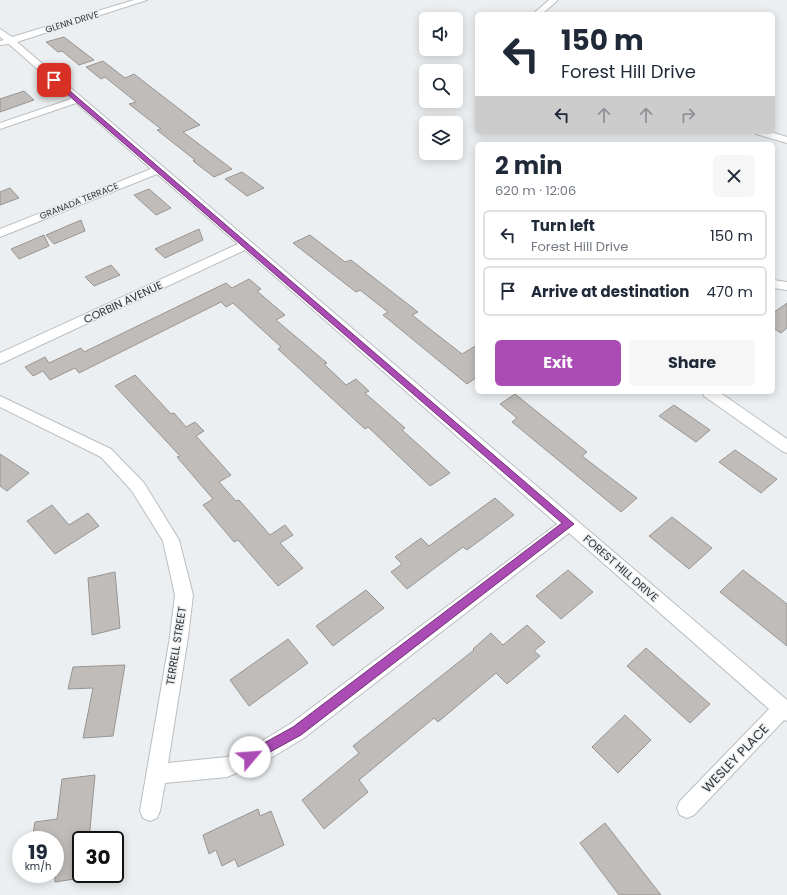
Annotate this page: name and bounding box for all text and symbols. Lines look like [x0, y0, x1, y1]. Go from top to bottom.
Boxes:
street label: GLENN DRIVE [44, 8, 101, 36]
map controls [419, 12, 463, 160]
button: sound [419, 12, 463, 56]
text: 150 m [561, 21, 644, 60]
icon: left [495, 28, 547, 80]
text: Forest Hill Drive [561, 59, 696, 84]
pin [37, 63, 71, 97]
button: search [419, 64, 463, 108]
icon: arrive [43, 69, 65, 91]
icon: left [551, 104, 573, 126]
icon: ahead [593, 104, 615, 126]
icon: ahead [635, 104, 657, 126]
icon: right [677, 104, 699, 126]
button: layers [419, 116, 463, 160]
text: 2 min [495, 149, 562, 182]
button: close [713, 155, 755, 197]
street label: GRANADA TERRACE [38, 180, 120, 222]
text: 620 m · 12:06 [495, 181, 576, 200]
text: Turn left [531, 215, 595, 236]
icon: left [497, 224, 519, 246]
text: 150 m [710, 225, 753, 246]
text: Forest Hill Drive [531, 237, 628, 256]
street label: CORBIN AVENUE [81, 277, 165, 327]
icon: arrive [497, 280, 519, 302]
text: Arrive at destination [531, 281, 689, 302]
text: 470 m [706, 281, 753, 302]
button: Exit [495, 340, 621, 386]
button: Share [629, 340, 755, 386]
street label: FOREST HILL DRIVE [580, 531, 662, 605]
street label: TERRELL STREET [162, 605, 190, 686]
street label: WESLEY PLACE [698, 720, 773, 797]
position arrow [229, 736, 271, 778]
speed limit sign: 30 [72, 831, 124, 883]
text: 19 [28, 838, 48, 866]
text: km/h [25, 859, 51, 874]

